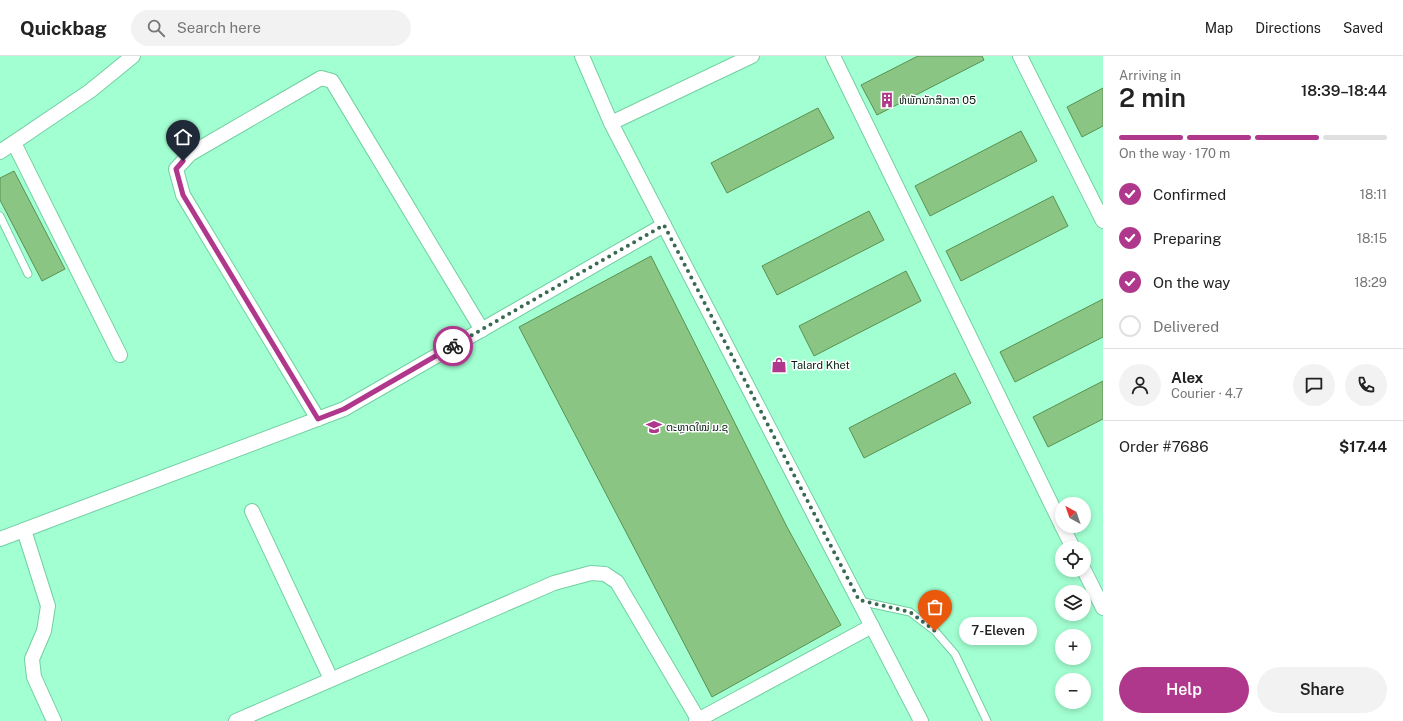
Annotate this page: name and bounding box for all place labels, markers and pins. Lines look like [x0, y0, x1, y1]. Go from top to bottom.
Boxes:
building icon: ຫໍພັກນັກສຶກສາ 05 [878, 91, 896, 109]
place label: ຫໍພັກນັກສຶກສາ 05 [899, 94, 976, 106]
pin [166, 120, 200, 161]
shop icon: Talard Khet [770, 356, 788, 374]
place label: Talard Khet [791, 359, 850, 371]
school or university icon: ຕະຫຼາດໃໝ່ ມ.ຊ [645, 418, 663, 436]
place label: ຕະຫຼາດໃໝ່ ມ.ຊ [666, 421, 728, 434]
pin [918, 590, 952, 631]
callout: 7-Eleven [959, 617, 1037, 645]

